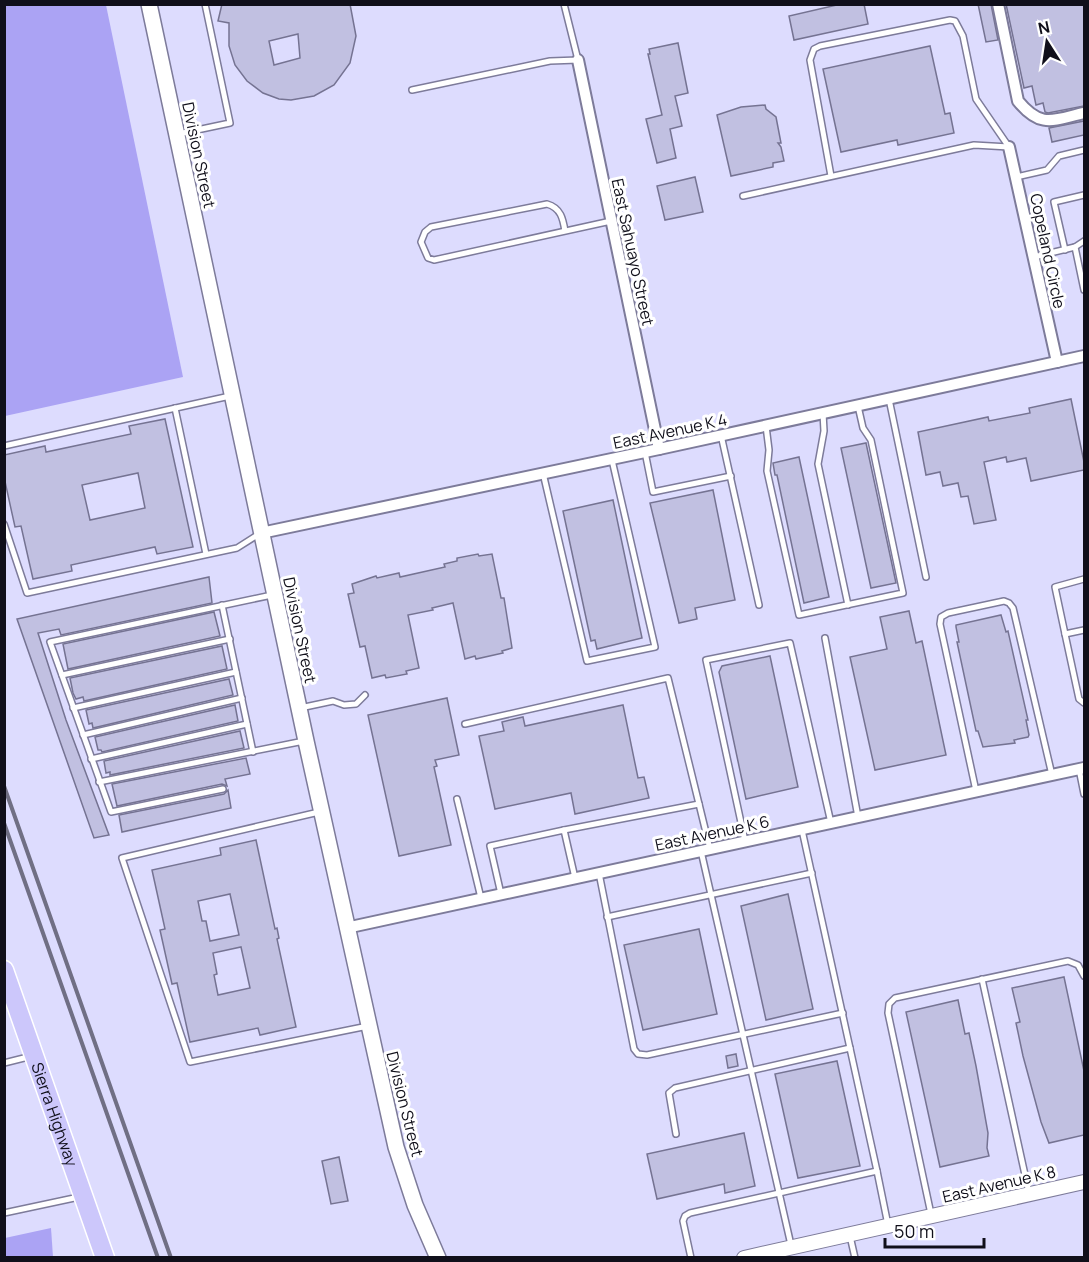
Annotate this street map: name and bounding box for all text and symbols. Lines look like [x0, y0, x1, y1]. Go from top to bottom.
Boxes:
north arrow [1017, 12, 1077, 72]
text: N [1036, 15, 1052, 39]
street label: Division Street [177, 100, 221, 210]
street label: East Sahuayo Street [607, 176, 659, 328]
street label: Copeland Circle [1025, 191, 1071, 311]
street label: East Avenue K 4 [611, 408, 729, 454]
street label: Division Street [278, 575, 322, 685]
street label: East Avenue K 6 [653, 810, 771, 856]
street label: Division Street [381, 1049, 429, 1159]
street label: Sierra Highway [26, 1059, 83, 1170]
street label: East Avenue K 8 [940, 1160, 1058, 1208]
scale bar [885, 1211, 984, 1249]
text: 50 m [894, 1219, 934, 1243]

